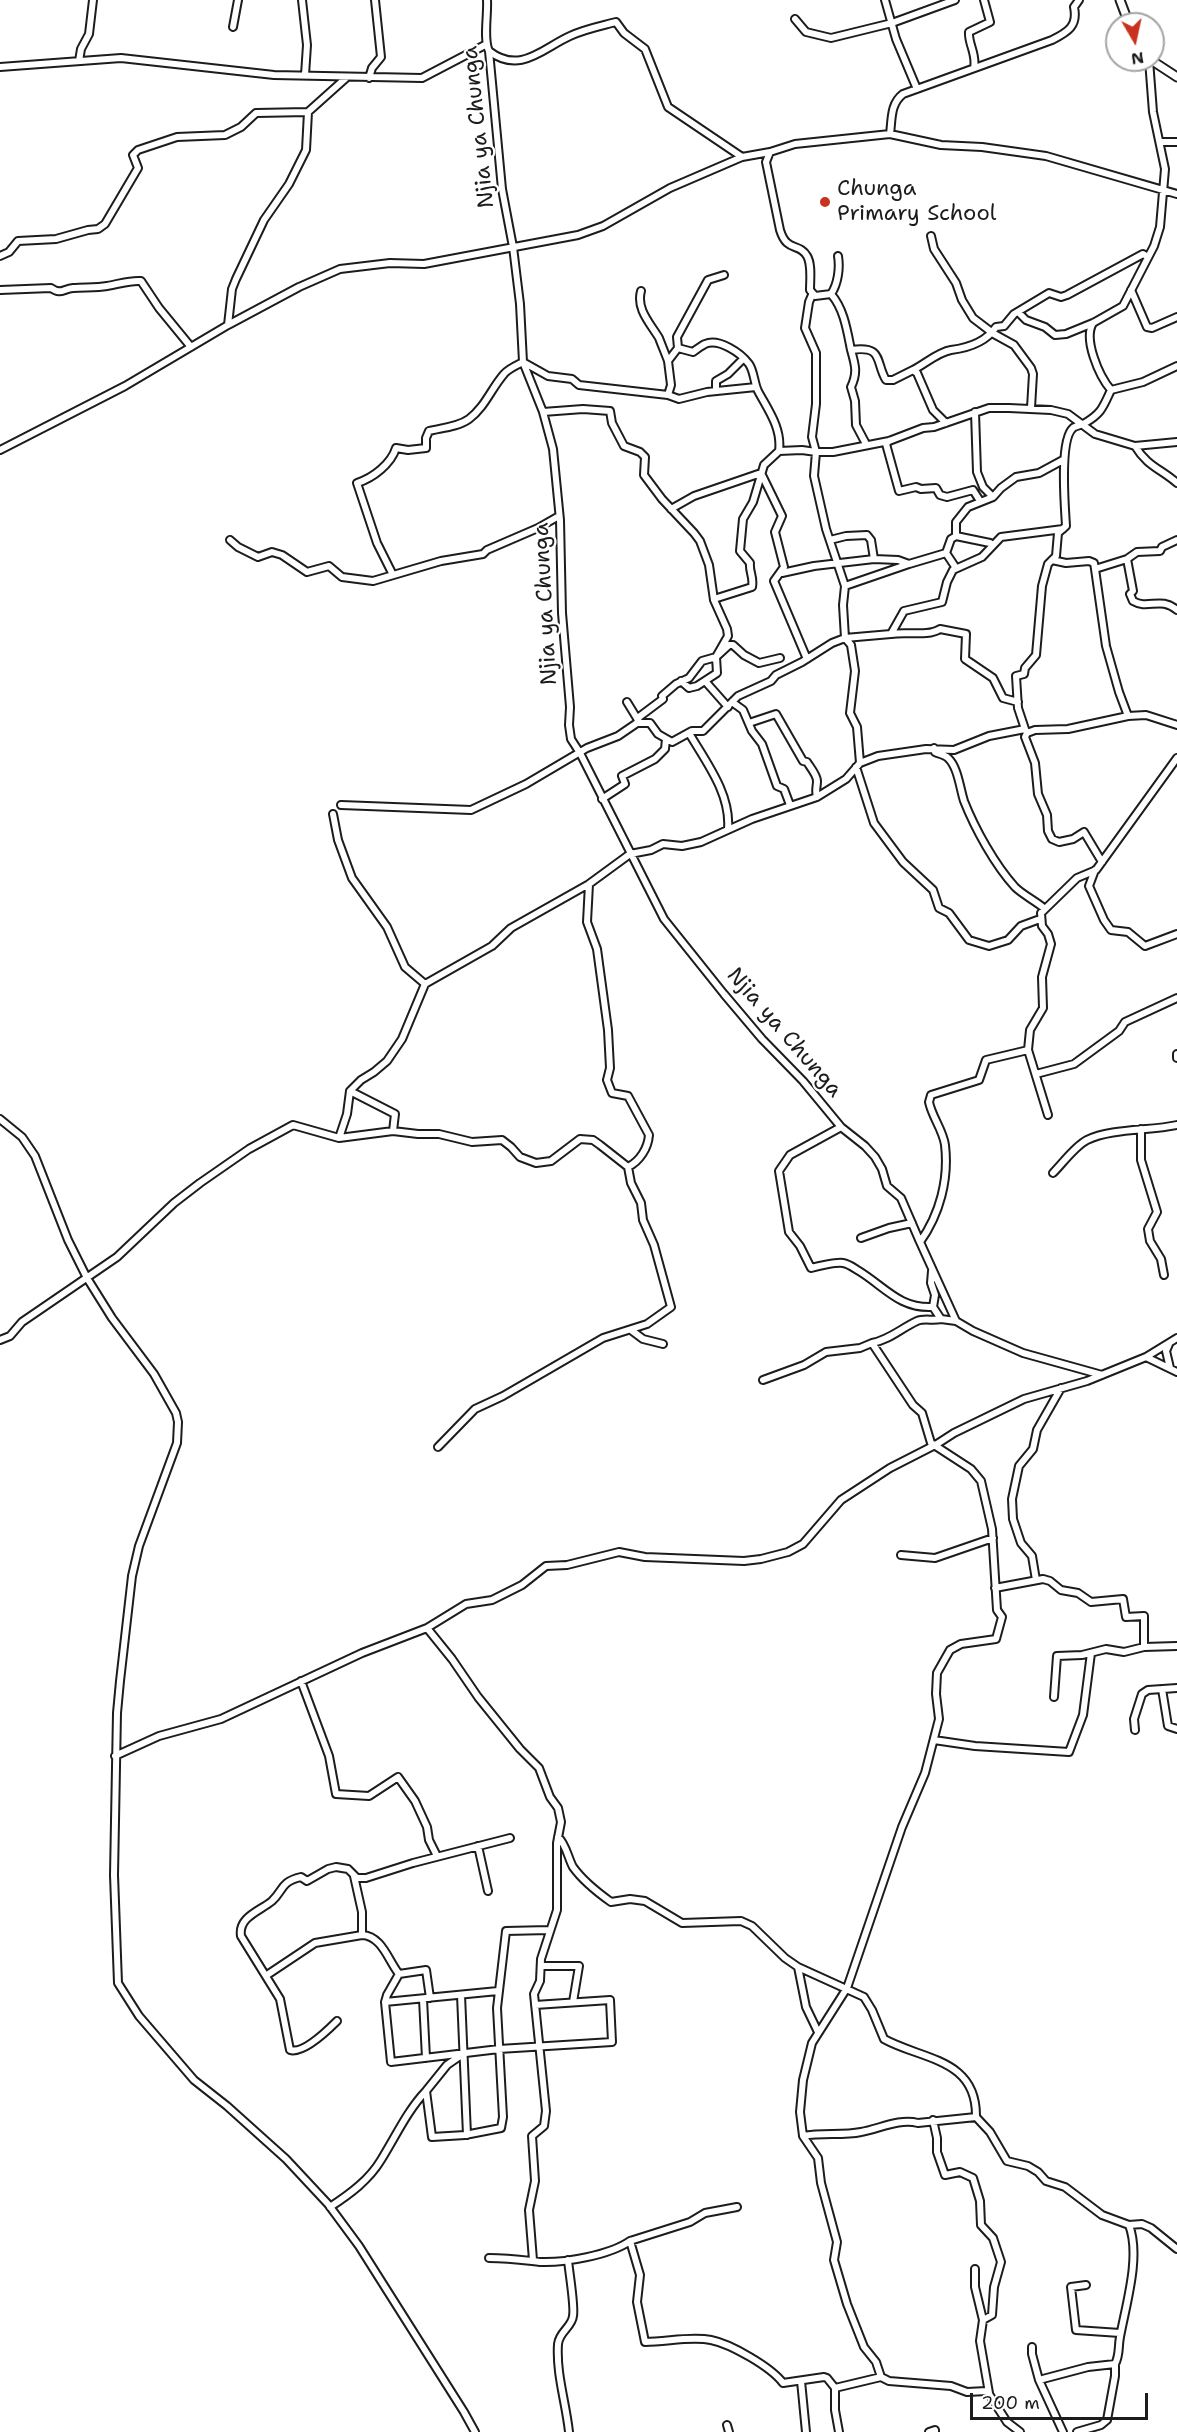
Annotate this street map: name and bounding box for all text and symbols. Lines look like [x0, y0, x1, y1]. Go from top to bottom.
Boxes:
north arrow [1105, 12, 1165, 72]
street label: Njia ya Chunga [457, 45, 501, 209]
text: N [1130, 47, 1145, 70]
place label: Chunga Primary School [837, 176, 996, 228]
marker: Chunga Primary School [818, 195, 832, 209]
street label: Njia ya Chunga [529, 522, 563, 686]
street label: Njia ya Chunga [721, 963, 847, 1103]
scale bar [973, 2381, 1152, 2419]
text: 200 m [981, 2391, 1040, 2415]

